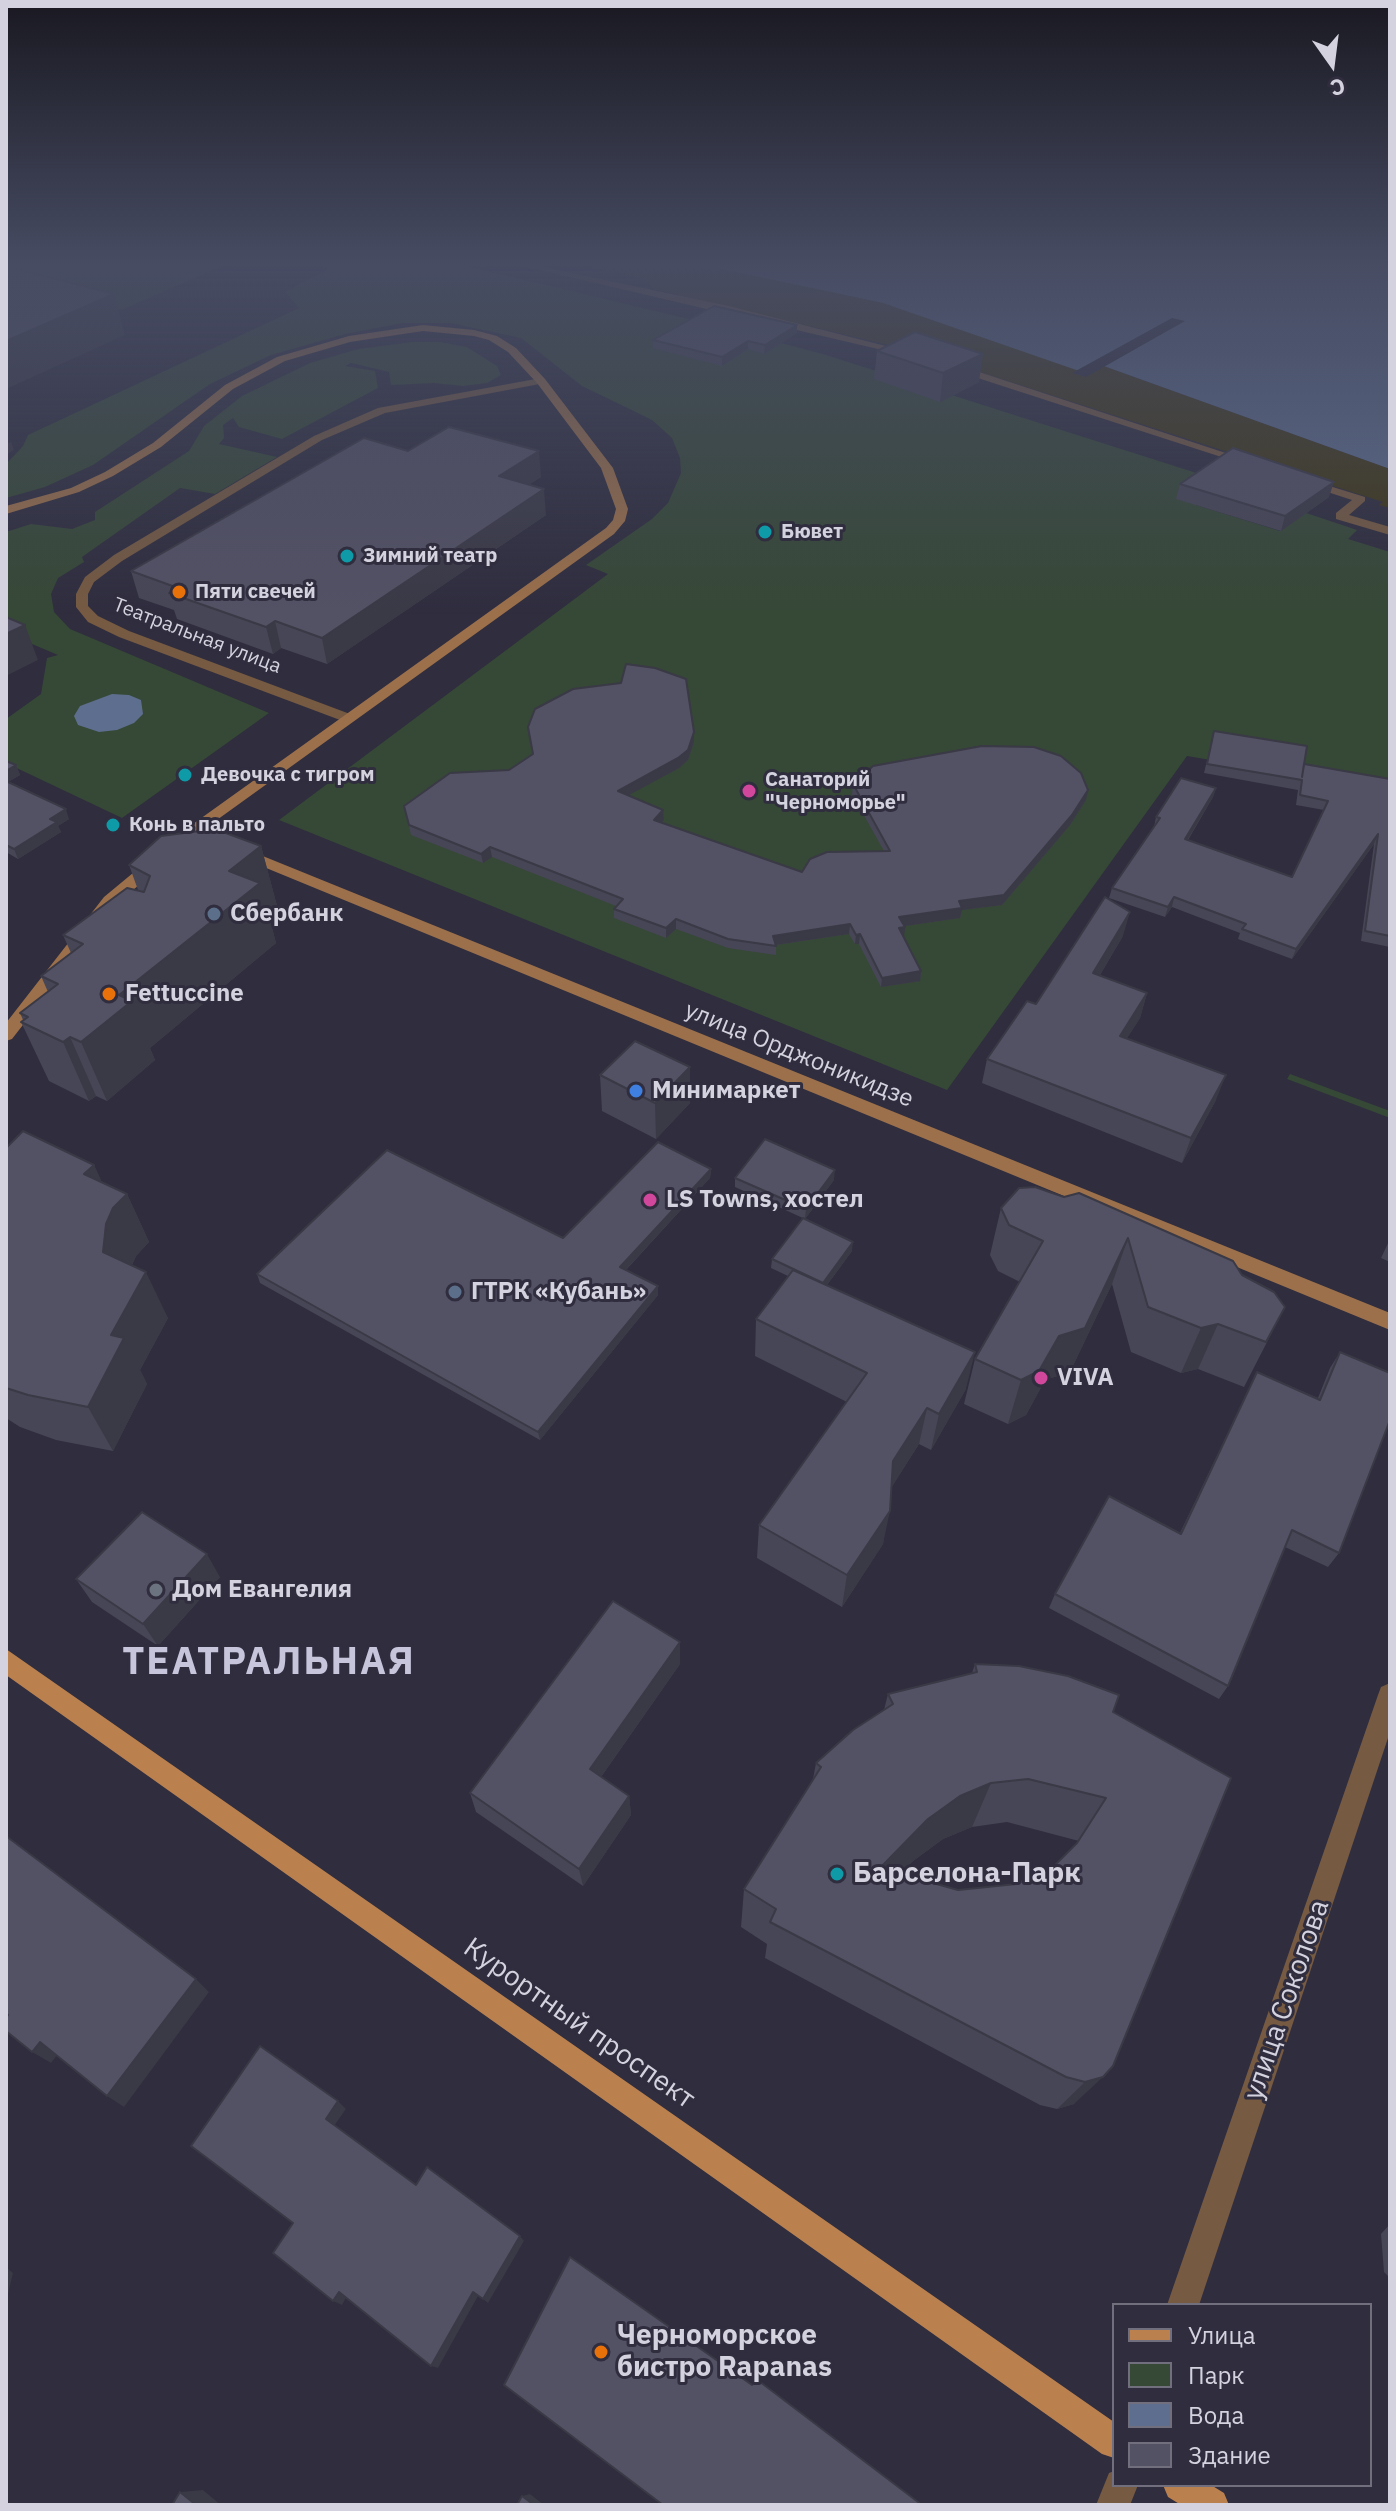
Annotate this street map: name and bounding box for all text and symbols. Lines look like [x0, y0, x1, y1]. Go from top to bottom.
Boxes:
north arrow [1292, 24, 1372, 104]
text: С [1327, 72, 1348, 104]
place label: Бювет [781, 520, 843, 544]
marker: Бювет [756, 523, 774, 541]
place label: Зимний театр [363, 544, 497, 568]
marker: Зимний театр [338, 547, 356, 565]
place label: Пяти свечей [195, 580, 316, 604]
marker: Пяти свечей [170, 583, 188, 601]
street label: Театральная улица [109, 593, 285, 679]
place label: Девочка с тигром [201, 763, 374, 787]
marker: Девочка с тигром [176, 766, 194, 784]
place label: Санаторий "Черноморье" [765, 768, 906, 815]
marker: Санаторий "Черноморье" [740, 782, 758, 800]
place label: Конь в пальто [129, 813, 265, 837]
marker: Конь в пальто [104, 816, 122, 834]
place label: Сбербанк [230, 900, 343, 928]
marker: Сбербанк [205, 905, 223, 923]
place label: Fettuccine [125, 980, 244, 1008]
marker: Fettuccine [100, 985, 118, 1003]
street label: улица Орджоникидзе [681, 996, 917, 1114]
place label: Минимаркет [652, 1077, 800, 1105]
marker: Минимаркет [627, 1082, 645, 1100]
place label: LS Towns, хостел [666, 1186, 864, 1214]
marker: LS Towns, хостел [641, 1191, 659, 1209]
place label: ГТРК «Кубань» [471, 1278, 646, 1306]
marker: ГТРК «Кубань» [446, 1283, 464, 1301]
place label: VIVA [1057, 1364, 1114, 1392]
marker: VIVA [1032, 1369, 1050, 1387]
place label: Дом Евангелия [172, 1576, 352, 1604]
marker: Дом Евангелия [147, 1581, 165, 1599]
district label: ТЕАТРАЛЬНАЯ [122, 1640, 416, 1686]
place label: Барселона-Парк [853, 1857, 1081, 1891]
marker: Барселона-Парк [828, 1865, 846, 1883]
street label: улица Соколова [1237, 1895, 1337, 2105]
street label: Курортный проспект [457, 1931, 701, 2117]
legend [1112, 2303, 1372, 2487]
place label: Черноморское бистро Rapanas [617, 2319, 832, 2385]
text: Улица [1188, 2319, 1256, 2351]
marker: Черноморское бистро Rapanas [592, 2343, 610, 2361]
text: Парк [1188, 2359, 1245, 2391]
text: Вода [1188, 2399, 1244, 2431]
text: Здание [1188, 2439, 1271, 2471]

